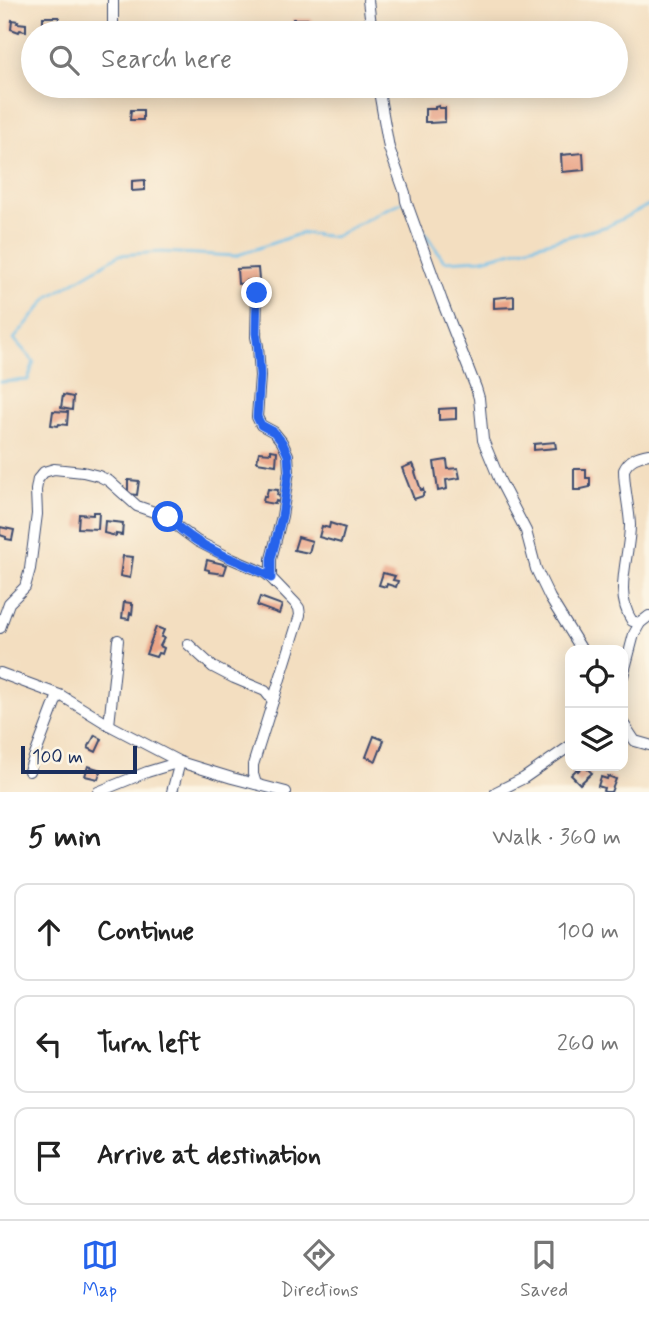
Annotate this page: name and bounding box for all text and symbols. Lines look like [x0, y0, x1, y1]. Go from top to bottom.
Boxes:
search box [21, 21, 628, 98]
icon: search [45, 41, 83, 79]
text: Search here [101, 43, 232, 77]
route end [241, 277, 272, 308]
route start [152, 501, 183, 532]
map controls [565, 645, 628, 771]
button: locate [565, 645, 628, 708]
button: layers [565, 708, 628, 771]
scale bar [21, 743, 136, 775]
text: 100 m [32, 745, 83, 770]
text: 5 min [28, 818, 102, 857]
text: Walk · 360 m [492, 823, 621, 853]
icon: ahead [30, 913, 68, 951]
text: Continue [97, 915, 194, 949]
text: 100 m [557, 917, 619, 947]
icon: left [30, 1025, 68, 1063]
text: Turn left [97, 1027, 201, 1061]
text: 260 m [557, 1029, 619, 1059]
icon: arrive [30, 1137, 68, 1175]
text: Arrive at destination [97, 1139, 321, 1173]
tab: Map [81, 1236, 119, 1303]
tab: Directions [280, 1236, 359, 1303]
tab: Saved [520, 1236, 568, 1303]

